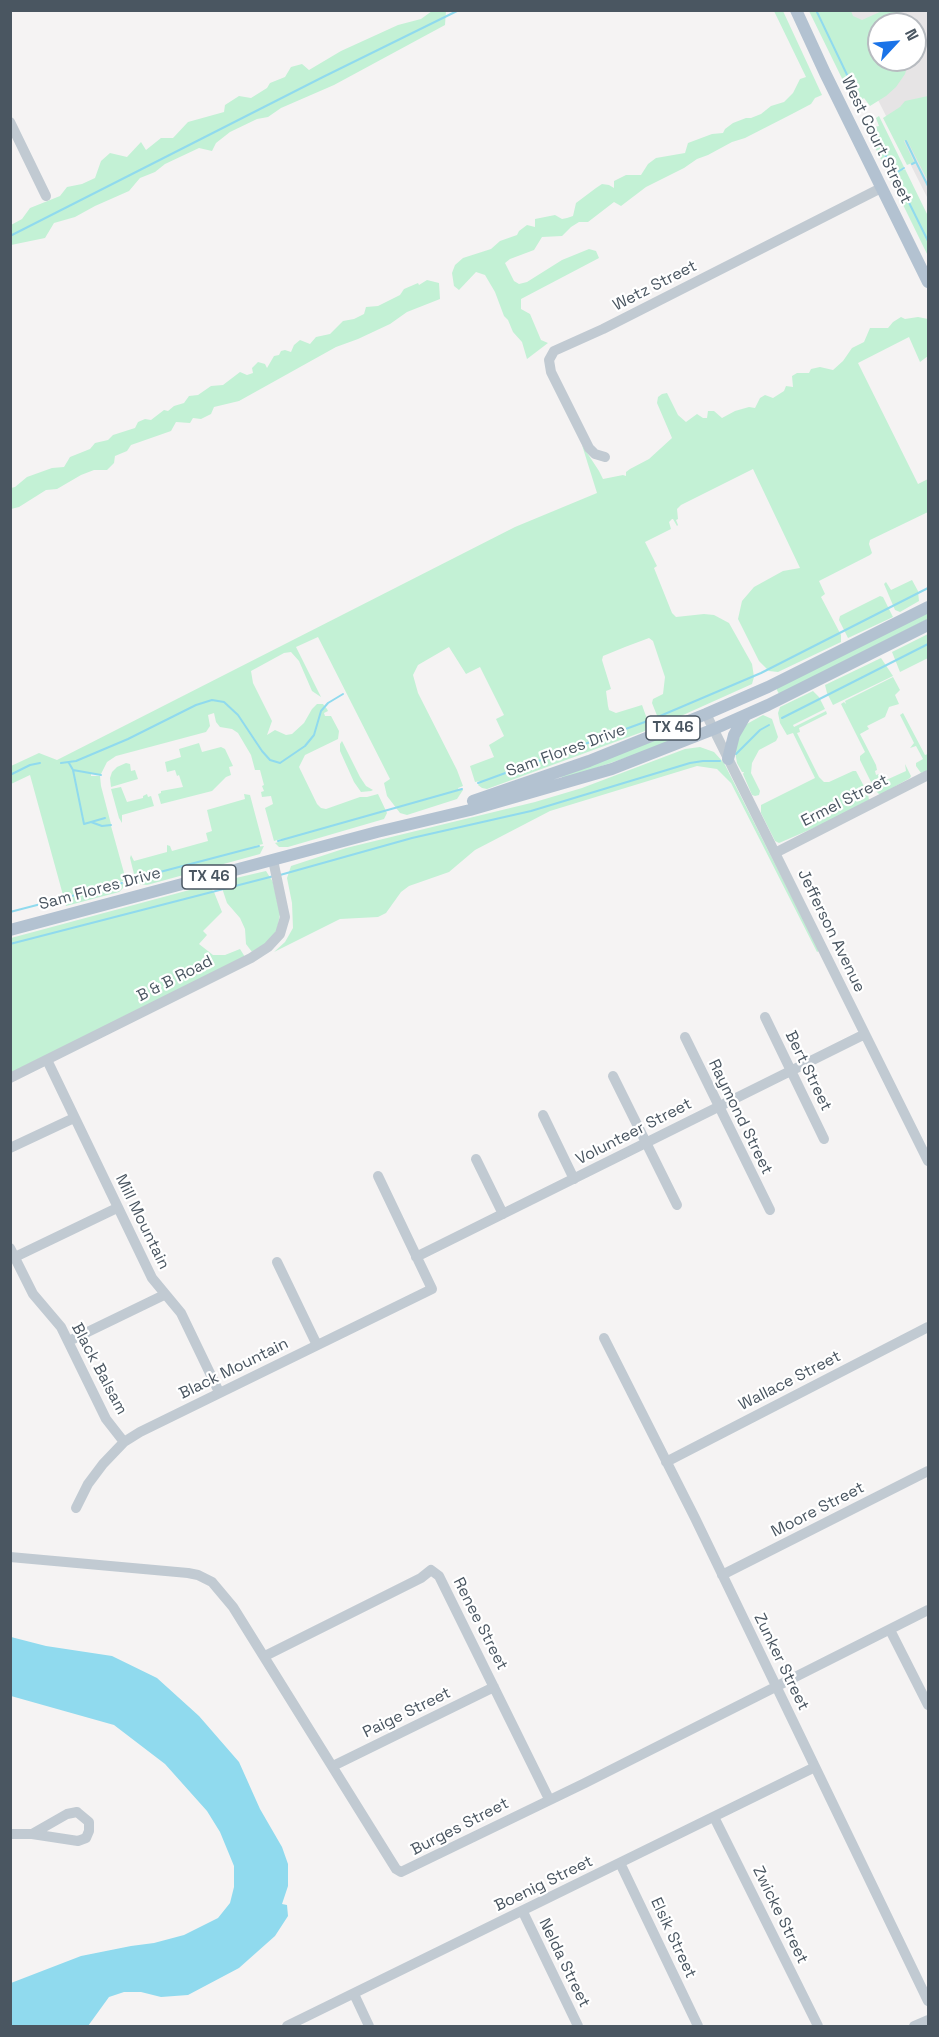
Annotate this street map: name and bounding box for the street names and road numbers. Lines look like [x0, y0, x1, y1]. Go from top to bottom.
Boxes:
street label: West Court Street [837, 73, 915, 207]
street label: Wetz Street [610, 257, 700, 315]
road number: TX 46 [646, 716, 700, 740]
street label: Sam Flores Drive [504, 721, 628, 781]
street label: Ermel Street [798, 771, 892, 831]
street label: Sam Flores Drive [37, 863, 163, 915]
road number: TX 46 [182, 865, 236, 889]
street label: Jefferson Avenue [793, 867, 869, 995]
street label: B & B Road [134, 952, 216, 1006]
street label: Bert Street [780, 1028, 836, 1114]
street label: Raymond Street [704, 1056, 776, 1178]
street label: Volunteer Street [573, 1094, 695, 1170]
street label: Mill Mountain [111, 1171, 173, 1273]
street label: Black Balsam [67, 1320, 131, 1418]
street label: Black Mountain [176, 1334, 292, 1404]
street label: Wallace Street [736, 1347, 844, 1415]
street label: Moore Street [768, 1478, 868, 1542]
street label: Renee Street [448, 1574, 512, 1674]
street label: Zunker Street [749, 1610, 813, 1714]
street label: Paige Street [360, 1683, 454, 1743]
street label: Burges Street [408, 1794, 512, 1860]
street label: Boenig Street [492, 1852, 596, 1916]
street label: Zwicke Street [748, 1863, 812, 1967]
street label: Elsik Street [646, 1895, 700, 1981]
street label: Nelda Street [534, 1915, 594, 2011]

